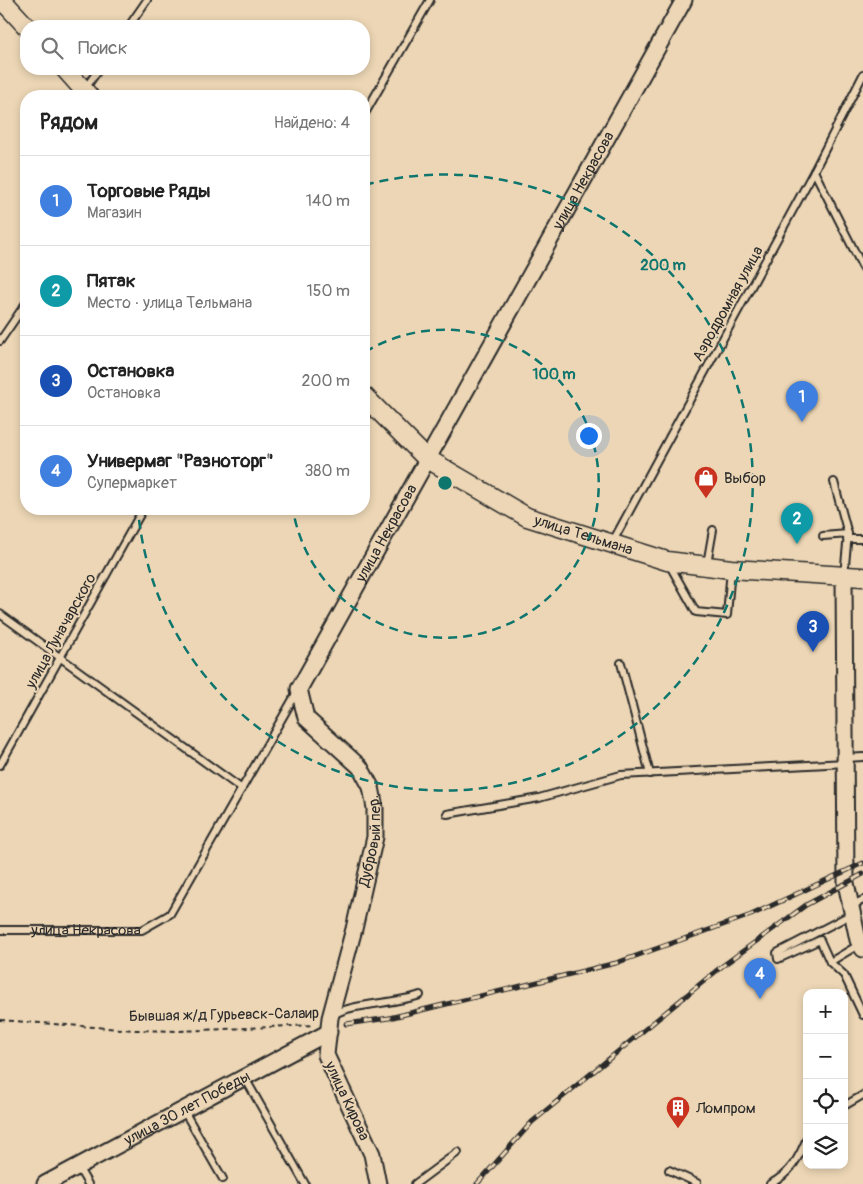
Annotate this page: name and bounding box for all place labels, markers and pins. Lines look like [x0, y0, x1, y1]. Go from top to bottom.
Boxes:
pin: 1 [786, 381, 818, 422]
shop icon: Выбор [693, 465, 719, 499]
place label: Выбор [724, 469, 766, 488]
centre of rings [436, 474, 454, 492]
pin: 2 [781, 503, 813, 544]
pin: 3 [797, 611, 829, 652]
pin: 4 [744, 958, 776, 999]
building icon: Ломпром [665, 1095, 691, 1129]
place label: Ломпром [695, 1099, 756, 1118]

